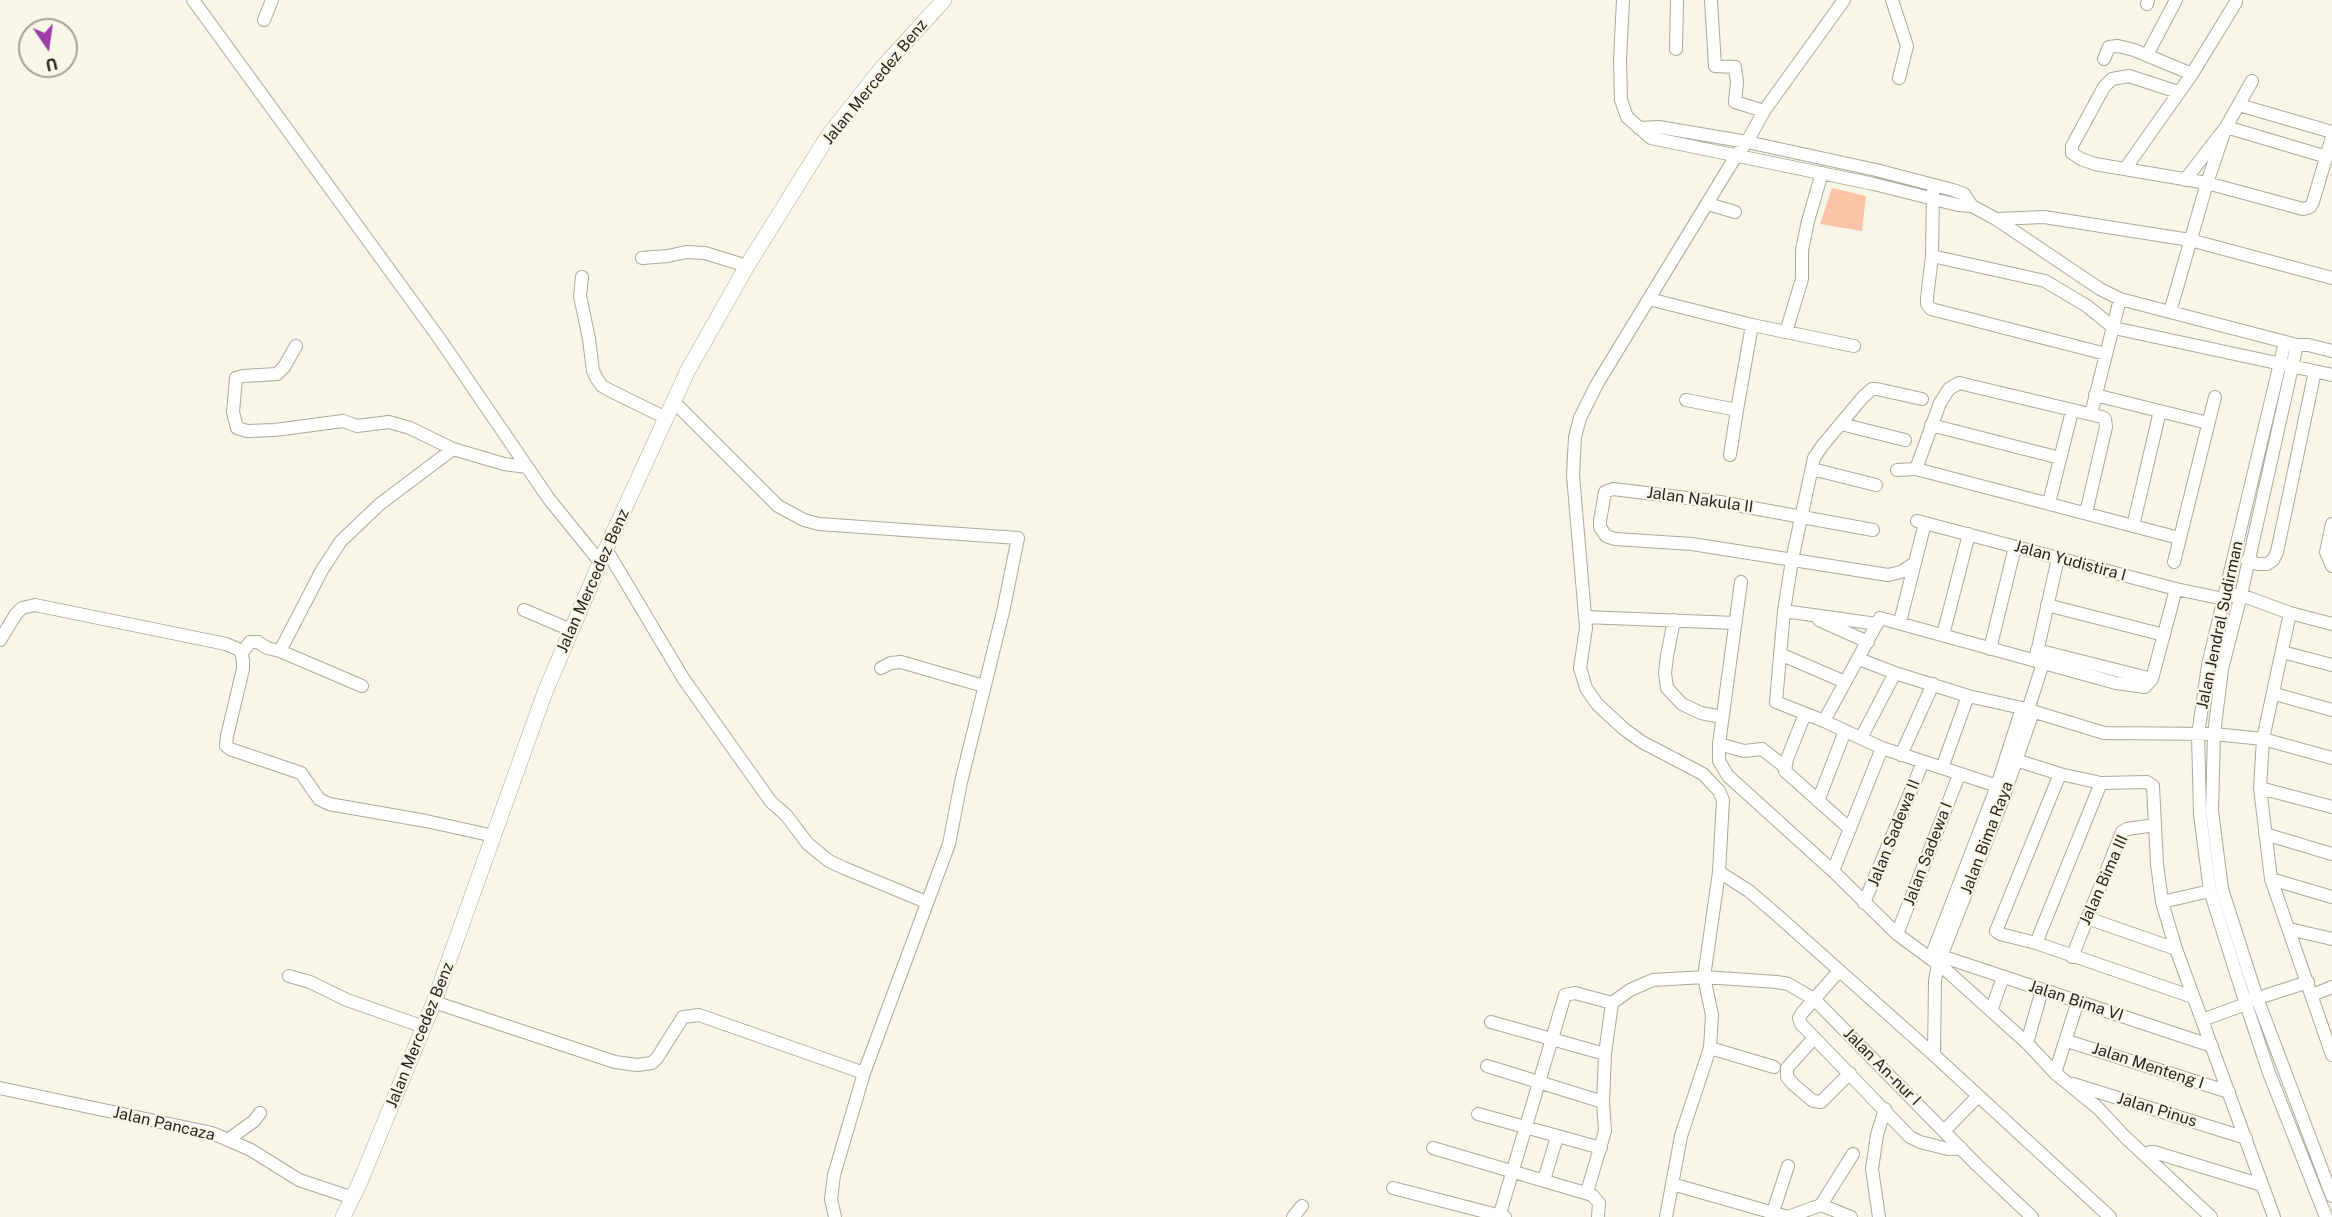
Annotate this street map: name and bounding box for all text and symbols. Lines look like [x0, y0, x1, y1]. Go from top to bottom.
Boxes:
street label: Jalan Mercedez Benz [819, 16, 931, 148]
north arrow [18, 18, 78, 78]
text: U [44, 54, 59, 75]
street label: Jalan Nakula II [1645, 483, 1755, 517]
street label: Jalan Mercedez Benz [553, 506, 633, 656]
street label: Jalan Yudistira I [2012, 537, 2128, 585]
street label: Jalan Jendral Sudirman [2193, 539, 2247, 711]
street label: Jalan Sadewa II [1864, 777, 1924, 889]
street label: Jalan Bima Raya [1957, 779, 2017, 897]
street label: Jalan Sadewa I [1899, 800, 1957, 908]
street label: Jalan Bima III [2076, 832, 2132, 928]
street label: Jalan Mercedez Benz [382, 959, 458, 1111]
street label: Jalan Bima VI [2026, 977, 2126, 1025]
street label: Jalan An-nur I [1839, 1024, 1925, 1110]
street label: Jalan Menteng I [2090, 1039, 2206, 1093]
street label: Jalan Pinus [2115, 1089, 2199, 1131]
street label: Jalan Pancaza [111, 1103, 217, 1145]

